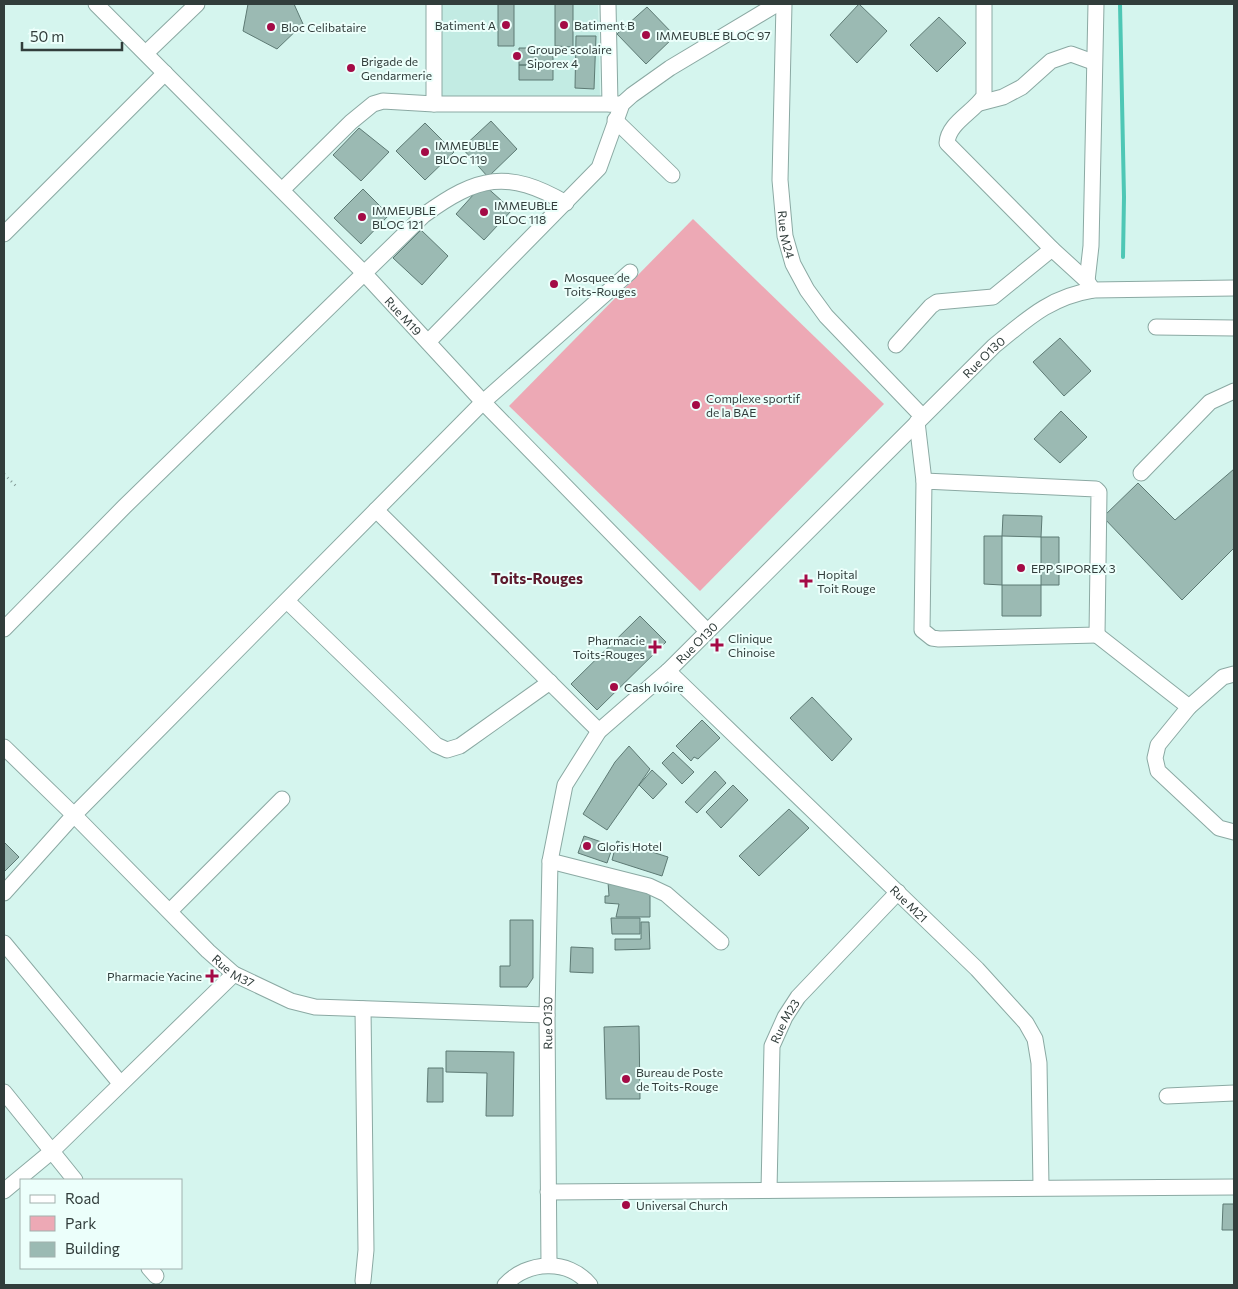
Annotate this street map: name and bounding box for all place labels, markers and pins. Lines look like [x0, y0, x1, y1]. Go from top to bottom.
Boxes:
place label: Batiment A [435, 18, 496, 32]
place label: Batiment B [574, 18, 635, 32]
marker: Batiment A [500, 19, 512, 31]
marker: Batiment B [558, 19, 570, 31]
place label: Bloc Celibataire [281, 20, 366, 34]
marker: Bloc Celibataire [265, 21, 277, 33]
place label: IMMEUBLE BLOC 97 [656, 28, 771, 42]
marker: IMMEUBLE BLOC 97 [640, 29, 652, 41]
place label: Groupe scolaire Siporex 4 [527, 42, 612, 70]
marker: Groupe scolaire Siporex 4 [511, 50, 523, 62]
place label: Brigade de Gendarmerie [361, 54, 432, 82]
marker: Brigade de Gendarmerie [345, 62, 357, 74]
place label: IMMEUBLE BLOC 119 [435, 138, 499, 166]
marker: IMMEUBLE BLOC 119 [419, 146, 431, 158]
place label: IMMEUBLE BLOC 118 [494, 198, 558, 226]
place label: IMMEUBLE BLOC 121 [372, 203, 436, 231]
marker: IMMEUBLE BLOC 118 [478, 206, 490, 218]
marker: IMMEUBLE BLOC 121 [356, 211, 368, 223]
place label: Mosquee de Toits-Rouges [564, 270, 636, 298]
marker: Mosquee de Toits-Rouges [548, 278, 560, 290]
place label: Complexe sportif de la BAE [706, 391, 801, 419]
marker: Complexe sportif de la BAE [690, 399, 702, 411]
place label: EPP SIPOREX 3 [1031, 561, 1116, 575]
marker: EPP SIPOREX 3 [1015, 562, 1027, 574]
place label: Hopital Toit Rouge [817, 567, 875, 595]
marker: Hopital Toit Rouge [799, 574, 813, 588]
place label: Clinique Chinoise [728, 631, 775, 659]
place label: Pharmacie Toits-Rouges [573, 633, 645, 661]
marker: Clinique Chinoise [710, 638, 724, 652]
marker: Pharmacie Toits-Rouges [649, 641, 661, 653]
place label: Cash Ivoire [624, 680, 684, 694]
marker: Cash Ivoire [608, 681, 620, 693]
place label: Gloris Hotel [597, 839, 662, 853]
marker: Gloris Hotel [581, 840, 593, 852]
place label: Pharmacie Yacine [107, 969, 202, 983]
marker: Pharmacie Yacine [206, 970, 218, 982]
place label: Bureau de Poste de Toits-Rouge [636, 1065, 723, 1093]
marker: Bureau de Poste de Toits-Rouge [620, 1073, 632, 1085]
place label: Universal Church [636, 1198, 728, 1212]
marker: Universal Church [620, 1199, 632, 1211]

